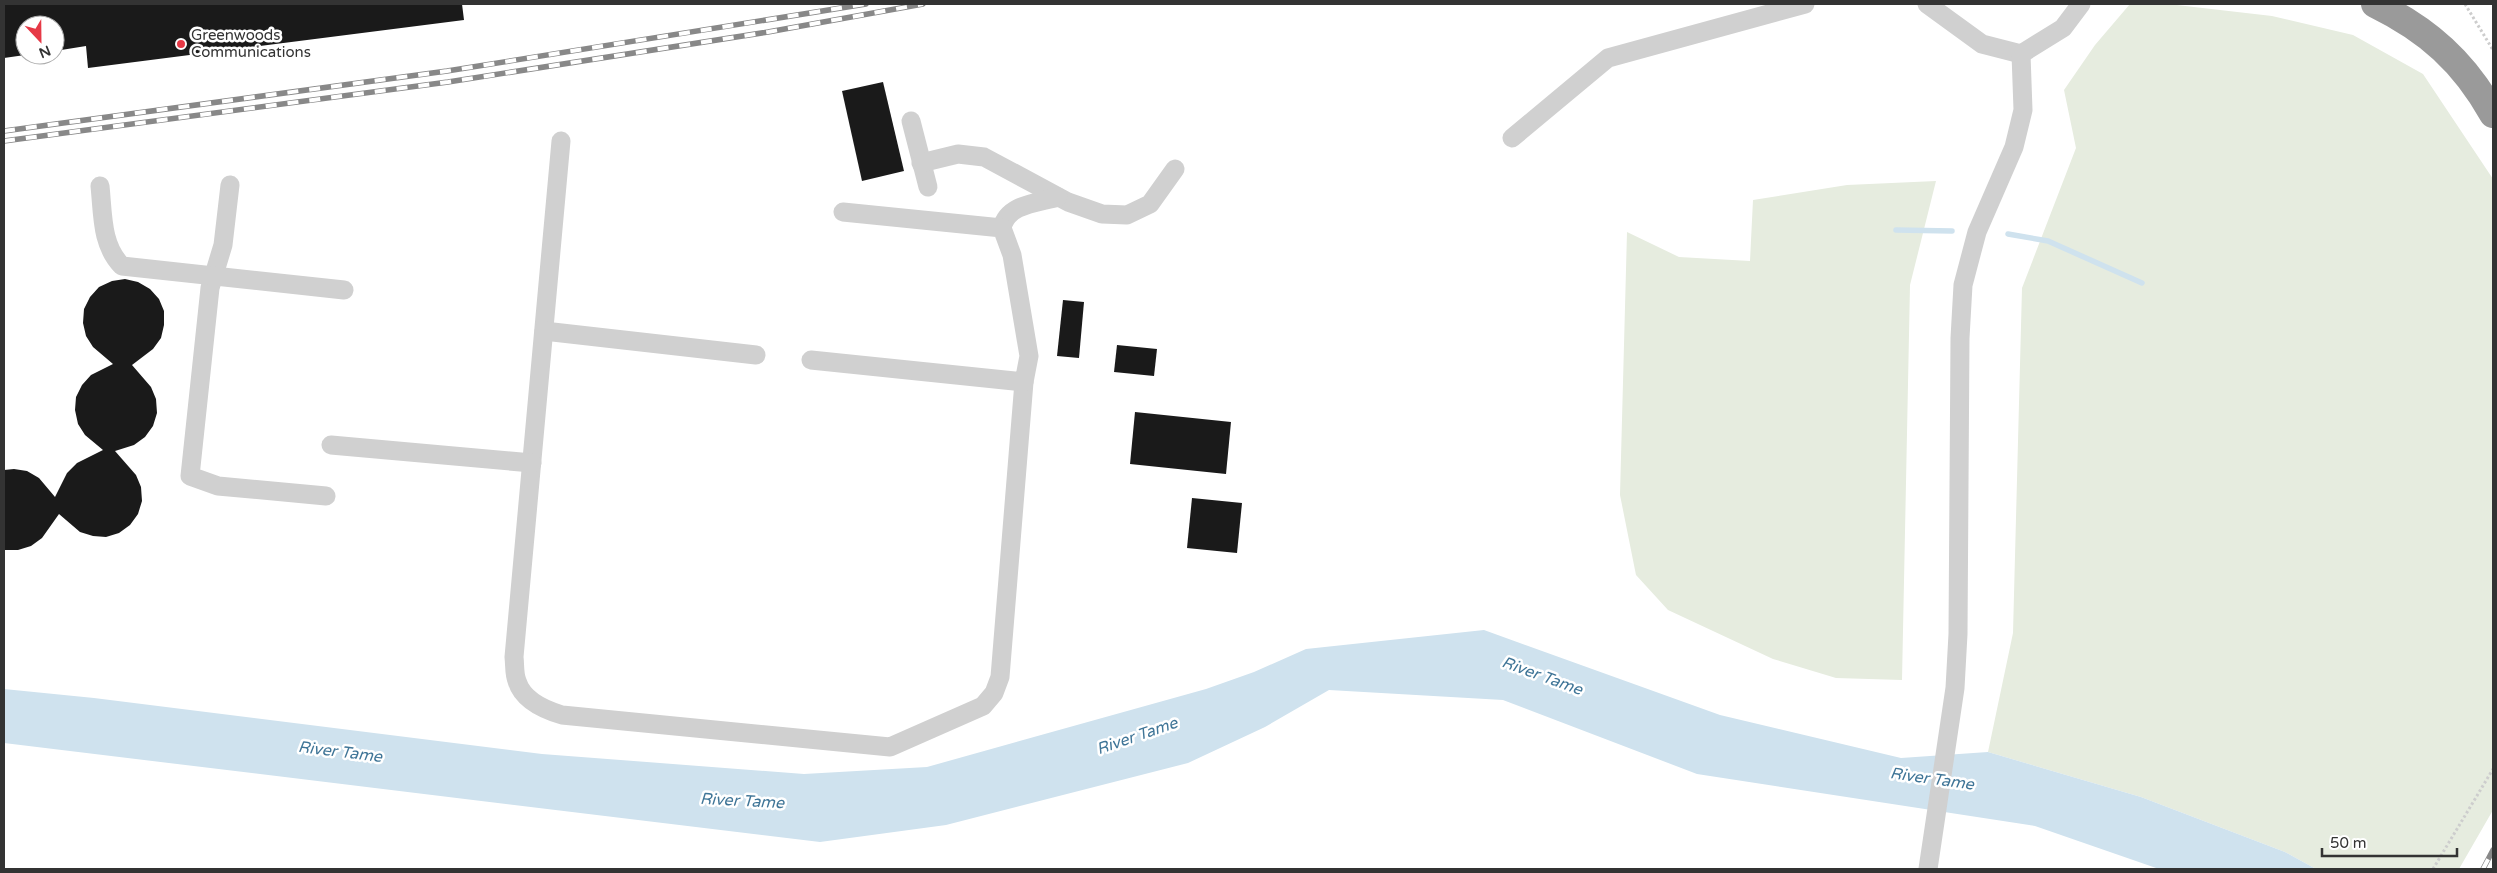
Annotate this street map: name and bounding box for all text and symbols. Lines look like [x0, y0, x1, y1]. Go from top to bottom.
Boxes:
north arrow [15, 15, 65, 65]
place label: Greenwoods Communications [191, 26, 311, 61]
marker: Greenwoods Communications [175, 38, 187, 50]
text: N [36, 42, 53, 62]
water label: River Tame [1499, 652, 1586, 700]
water label: River Tame [1094, 713, 1181, 759]
water label: River Tame [297, 737, 384, 767]
water label: River Tame [1889, 763, 1976, 795]
water label: River Tame [699, 789, 786, 813]
scale bar [2322, 826, 2457, 858]
text: 50 m [2330, 834, 2367, 852]

